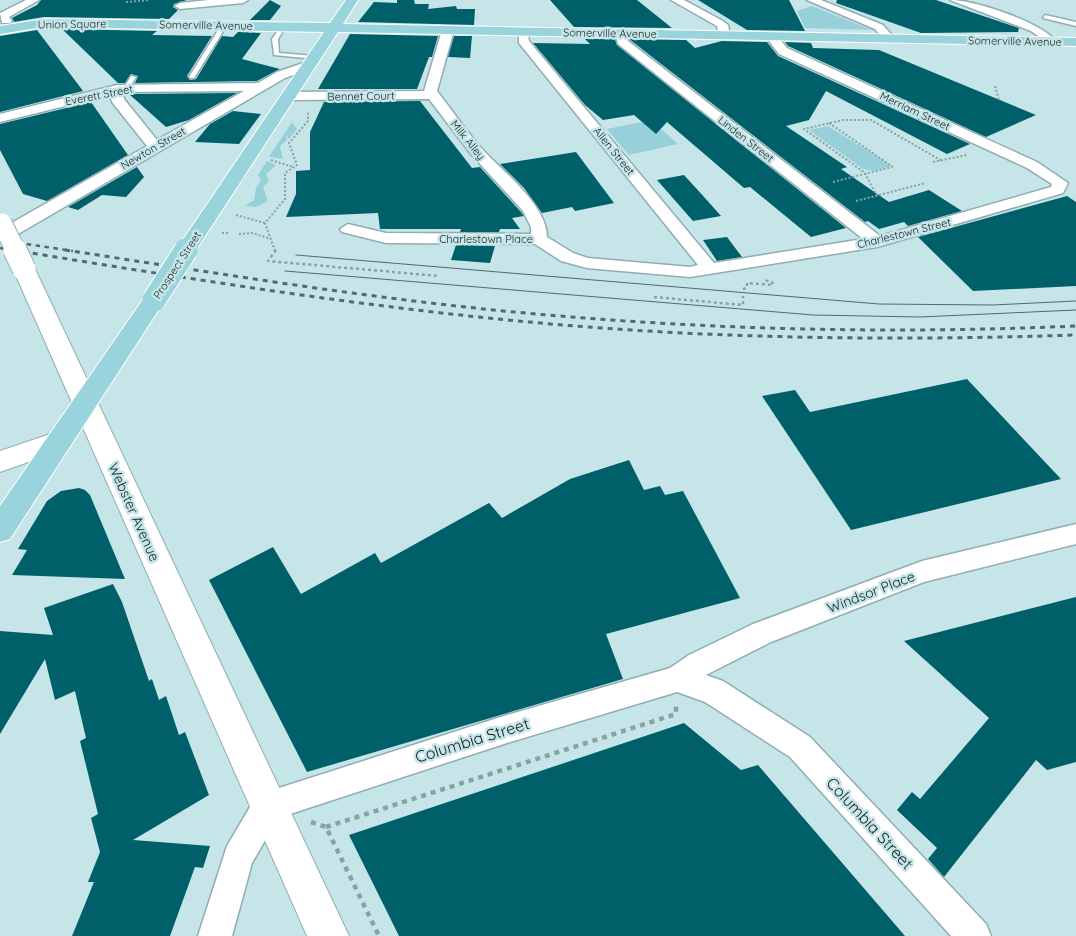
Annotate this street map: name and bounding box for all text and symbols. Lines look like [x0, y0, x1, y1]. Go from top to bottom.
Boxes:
street label: Union Square [38, 16, 106, 32]
street label: Somerville Avenue [159, 17, 253, 33]
street label: Somerville Avenue [563, 25, 657, 41]
street label: Somerville Avenue [968, 33, 1062, 49]
street label: Everett Street [64, 82, 134, 108]
street label: Bennet Court [327, 88, 395, 104]
street label: Merriam Street [878, 89, 953, 133]
street label: Linden Street [715, 113, 777, 165]
street label: Milk Alley [448, 117, 488, 163]
street label: Newton Street [118, 124, 188, 172]
street label: Allen Street [590, 124, 638, 178]
street label: Charlestown Street [856, 215, 953, 251]
street label: Prospect Street [150, 228, 204, 301]
street label: Charlestown Place [439, 232, 533, 246]
street label: Webster Avenue [104, 460, 164, 564]
street label: Windsor Place [825, 567, 918, 617]
street label: Columbia Street [412, 713, 532, 767]
street label: Columbia Street [822, 773, 918, 873]

